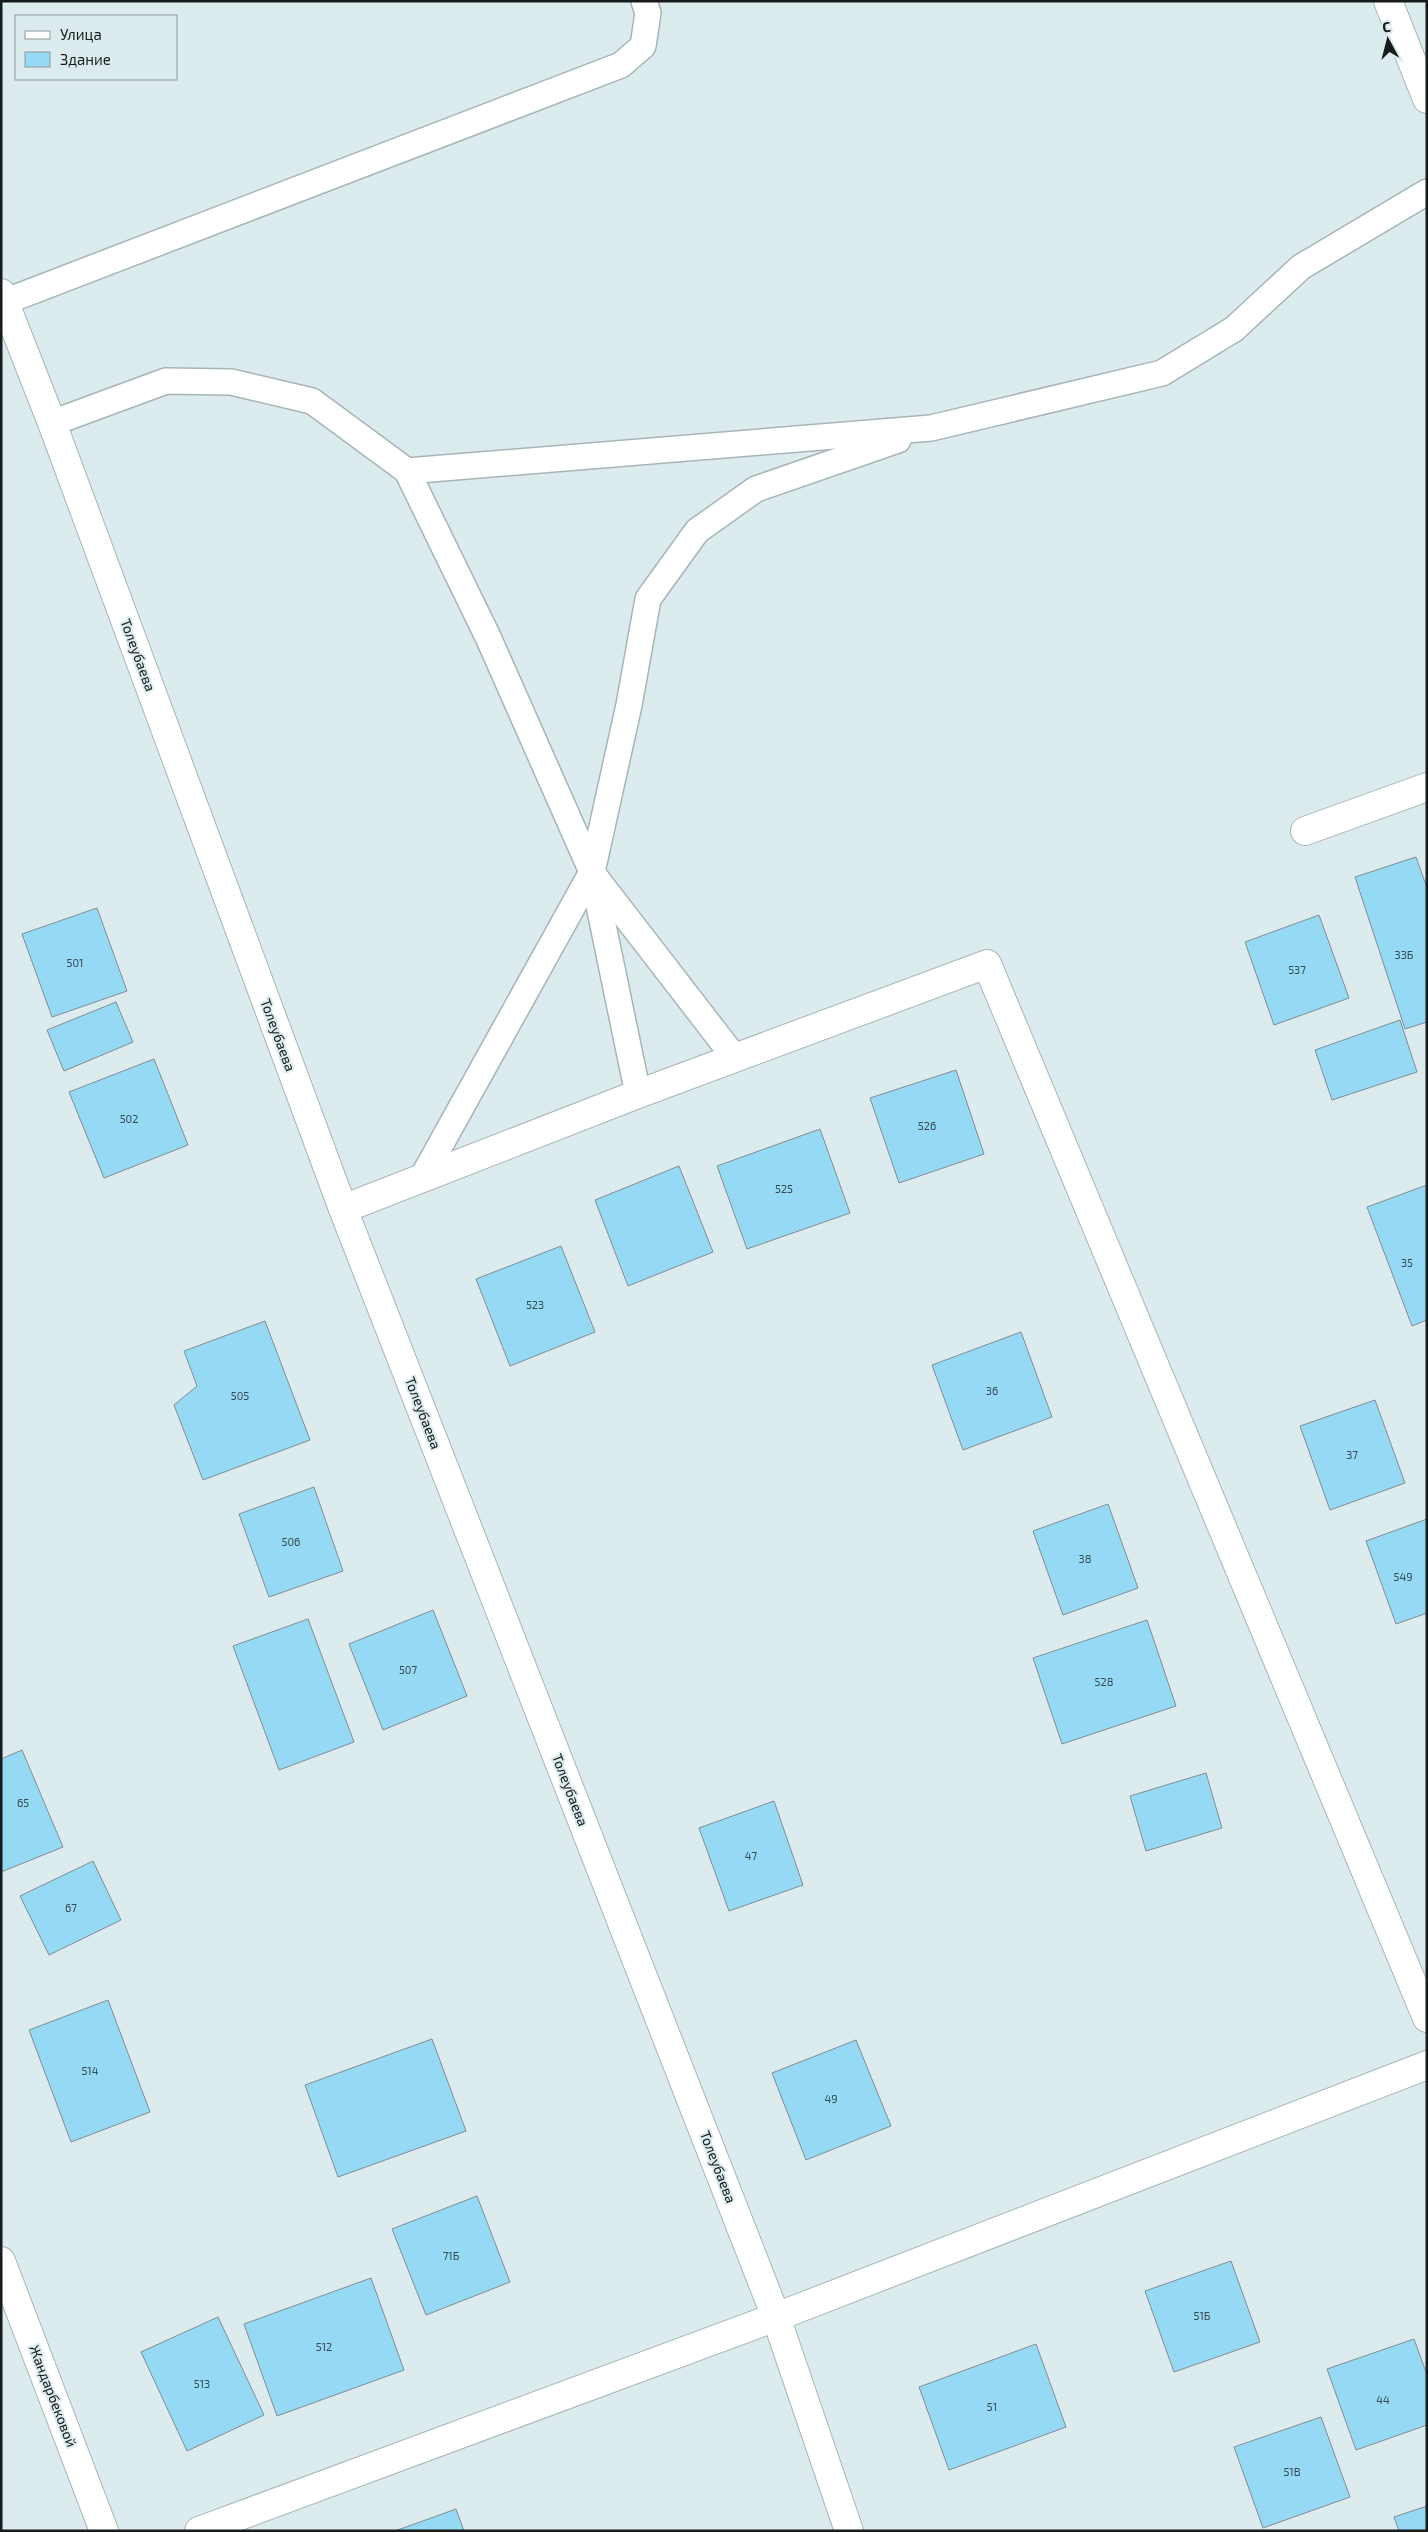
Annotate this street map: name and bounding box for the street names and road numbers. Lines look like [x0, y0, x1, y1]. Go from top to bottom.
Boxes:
street label: Толеубаева [117, 616, 159, 693]
street label: Толеубаева [257, 996, 299, 1073]
street label: Толеубаева [402, 1374, 445, 1451]
street label: Толеубаева [549, 1751, 592, 1828]
street label: Толеубаева [697, 2128, 740, 2205]
street label: Жандарбековой [26, 2342, 81, 2449]

